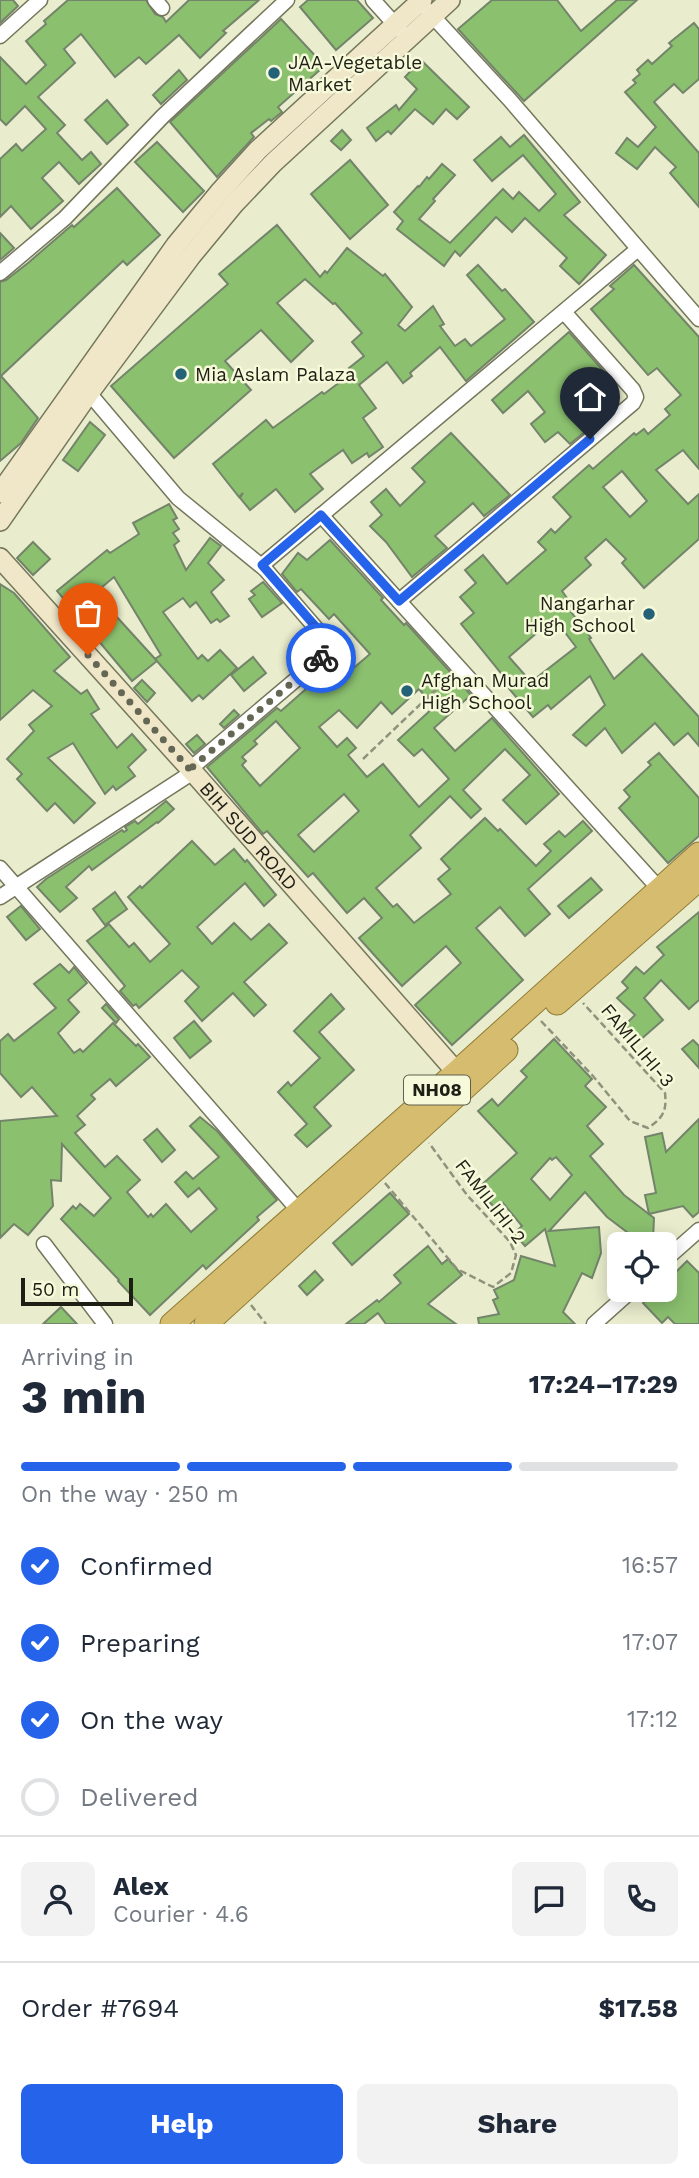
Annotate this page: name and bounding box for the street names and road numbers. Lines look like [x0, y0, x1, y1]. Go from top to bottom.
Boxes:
street label: BIH SUD ROAD [195, 777, 302, 895]
street label: FAMILIHI-3 [596, 999, 679, 1092]
road number: NH08 [404, 1076, 470, 1105]
street label: FAMILIHI-2 [450, 1154, 531, 1248]

